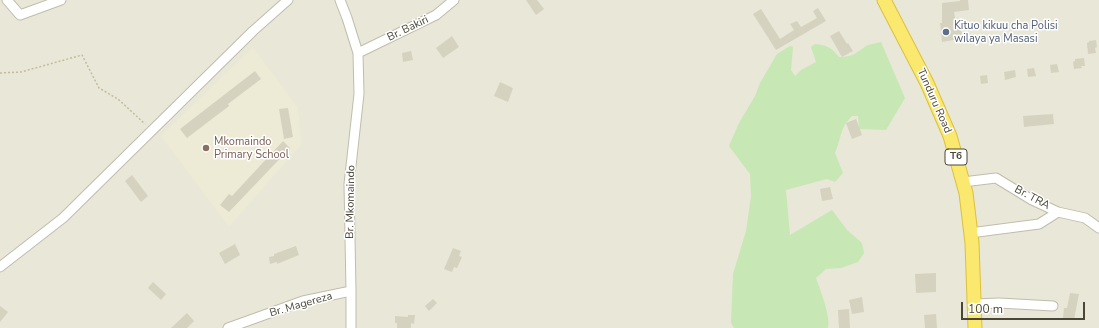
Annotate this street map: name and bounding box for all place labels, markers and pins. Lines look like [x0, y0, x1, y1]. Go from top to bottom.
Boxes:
place label: Kituo kikuu cha Polisi wilaya ya Masasi [954, 19, 1058, 45]
marker: Kituo kikuu cha Polisi wilaya ya Masasi [941, 27, 951, 37]
place label: Mkomaindo Primary School [214, 135, 289, 161]
marker: Mkomaindo Primary School [201, 143, 211, 153]

